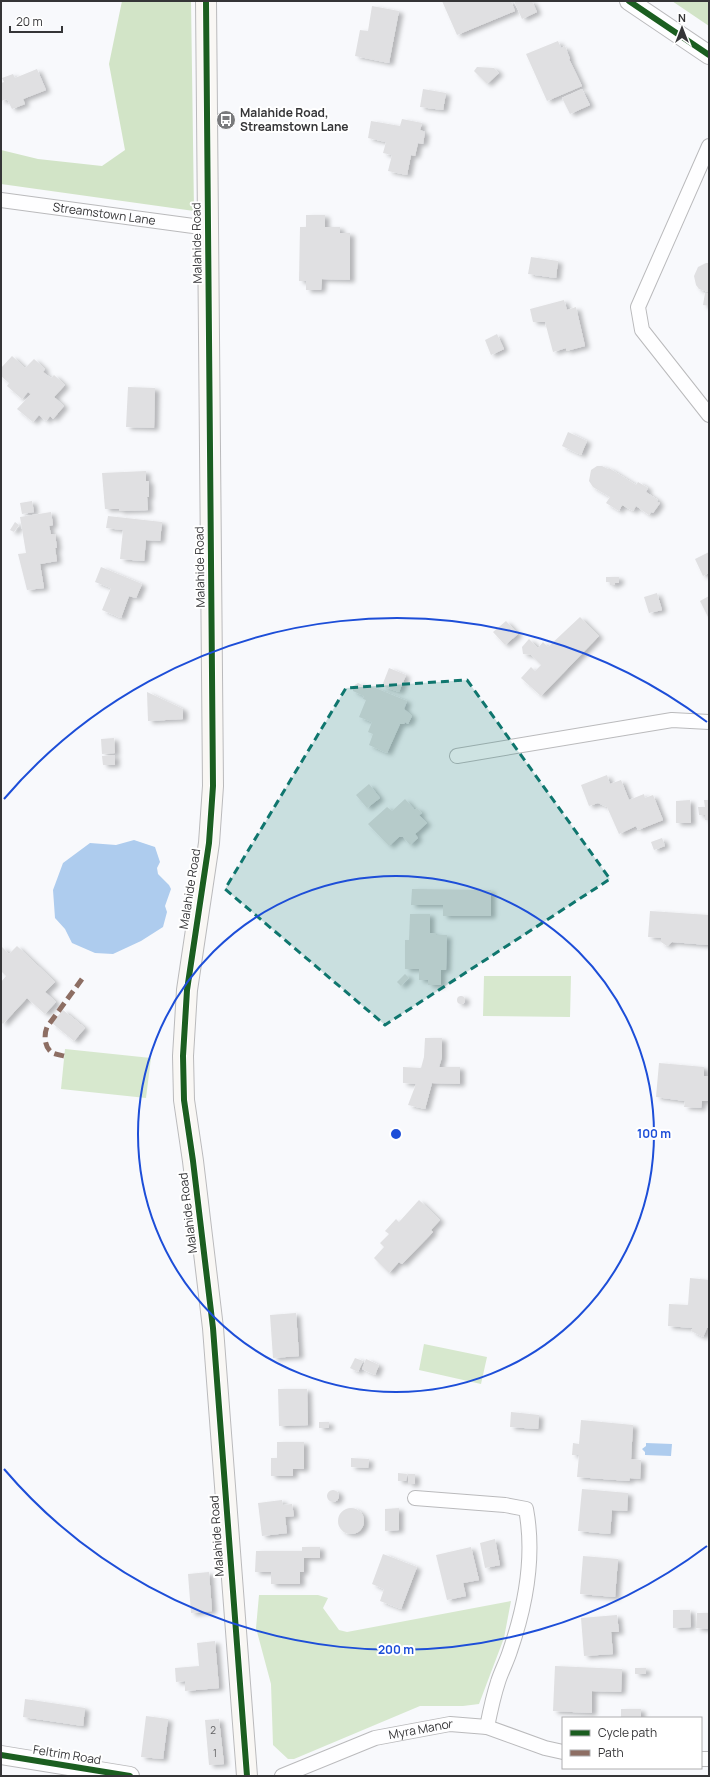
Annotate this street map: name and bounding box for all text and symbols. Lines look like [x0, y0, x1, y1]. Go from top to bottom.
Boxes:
scale bar [10, 8, 62, 34]
north arrow [662, 8, 702, 48]
text: N [678, 10, 686, 25]
text: 20 m [16, 13, 43, 30]
place label: Malahide Road, Streamstown Lane [240, 104, 349, 135]
bus stop icon: Malahide Road, Streamstown Lane [215, 109, 237, 131]
street label: Streamstown Lane [52, 198, 157, 229]
street label: Malahide Road [187, 202, 206, 284]
street label: Malahide Road [190, 526, 209, 608]
street label: Malahide Road [175, 848, 204, 930]
text: 100 m [637, 1125, 671, 1142]
centre of rings [389, 1127, 403, 1141]
street label: Malahide Road [174, 1172, 201, 1254]
street label: Malahide Road [205, 1495, 228, 1577]
text: 200 m [378, 1641, 414, 1658]
street label: Myra Manor [387, 1715, 454, 1743]
legend [562, 1717, 702, 1769]
house number: 2 [210, 1723, 216, 1737]
text: Cycle path [598, 1724, 657, 1741]
street label: Feltrim Road [32, 1741, 102, 1768]
text: Path [598, 1744, 624, 1761]
house number: 1 [213, 1746, 217, 1760]

